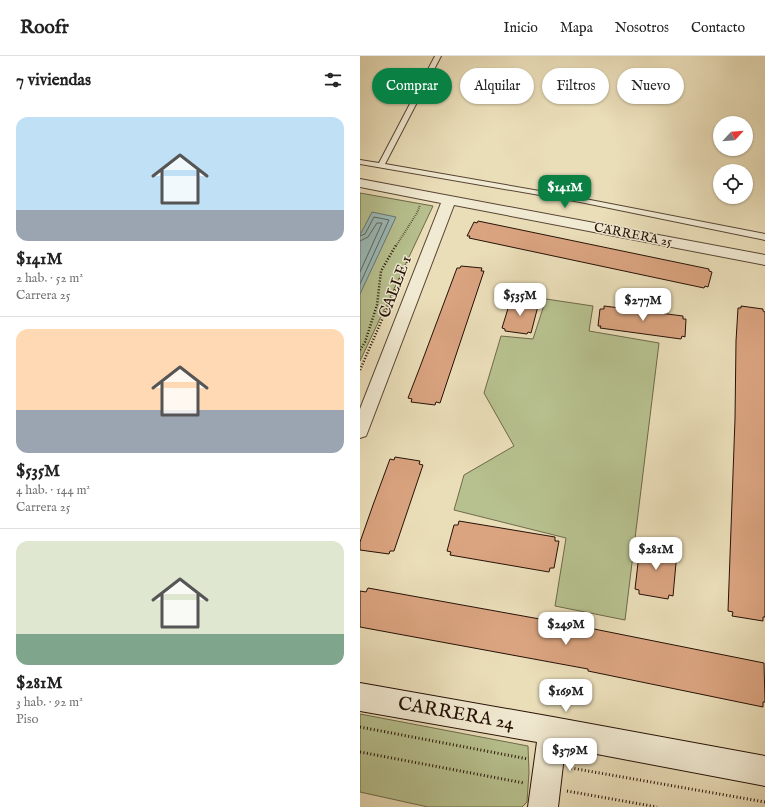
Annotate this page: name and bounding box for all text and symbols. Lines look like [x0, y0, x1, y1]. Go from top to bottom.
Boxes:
text: Roofr [20, 16, 69, 40]
text: Inicio [503, 19, 538, 37]
text: Mapa [560, 19, 593, 37]
text: Nosotros [615, 19, 669, 37]
text: Contacto [691, 19, 745, 37]
chip: Comprar [372, 68, 452, 104]
chip: Alquilar [460, 68, 534, 104]
chip: Filtros [542, 68, 609, 104]
chip: Nuevo [617, 68, 684, 104]
icon: filters [322, 69, 344, 91]
text: 7 viviendas [16, 70, 91, 91]
north arrow [713, 116, 753, 156]
map controls [713, 116, 753, 204]
icon: home [144, 143, 216, 215]
button: locate [713, 164, 753, 204]
pin: $141M [537, 175, 593, 209]
text: $141M [547, 179, 583, 196]
street label: CARRERA 25 [593, 219, 674, 251]
text: $141M [16, 249, 62, 270]
street label: CALLE 1 [375, 253, 417, 321]
text: 2 hab. · 52 m² [16, 270, 83, 287]
pin: $535M [492, 283, 548, 317]
text: Carrera 25 [16, 287, 70, 304]
text: $535M [503, 287, 537, 304]
pin: $277M [615, 288, 671, 322]
text: $277M [624, 292, 662, 309]
icon: home [144, 355, 216, 427]
text: $535M [16, 461, 60, 482]
text: 4 hab. · 144 m² [16, 482, 90, 499]
text: Carrera 25 [16, 499, 70, 516]
pin: $281M [628, 537, 684, 571]
text: $281M [638, 541, 674, 558]
icon: home [144, 567, 216, 639]
pin: $249M [538, 612, 594, 646]
text: $249M [547, 616, 585, 633]
text: $281M [16, 673, 62, 694]
pin: $169M [538, 679, 594, 713]
text: $169M [548, 683, 584, 700]
street label: CARRERA 24 [396, 692, 517, 736]
text: 3 hab. · 92 m² [16, 694, 83, 711]
text: Piso [16, 711, 39, 728]
pin: $379M [542, 738, 598, 772]
text: $379M [552, 742, 588, 759]

